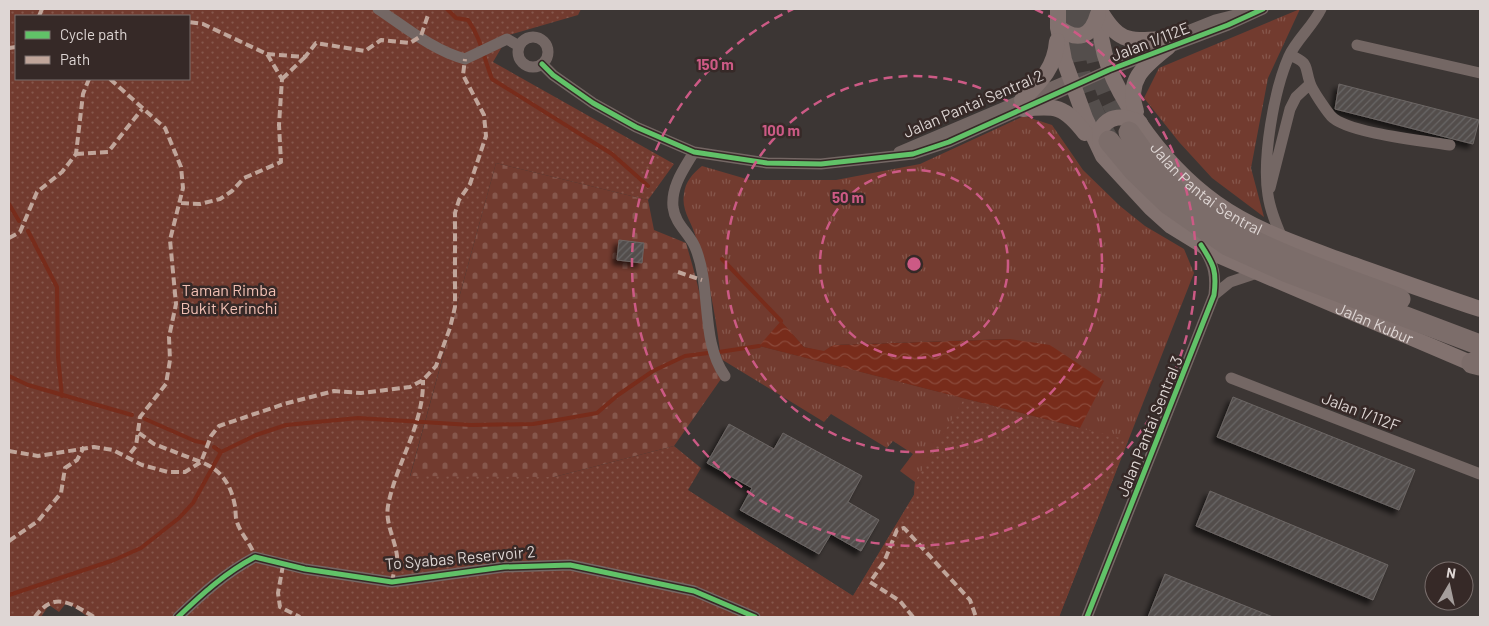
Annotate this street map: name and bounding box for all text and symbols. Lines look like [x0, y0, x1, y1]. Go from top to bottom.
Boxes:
legend [15, 15, 190, 80]
street label: Jalan 1/112E [1108, 17, 1192, 65]
text: Cycle path [60, 25, 127, 43]
text: Path [60, 50, 90, 68]
text: 150 m [696, 55, 734, 73]
street label: Jalan Pantai Sentral 2 [900, 65, 1046, 141]
text: 100 m [762, 121, 800, 139]
street label: Jalan Pantai Sentral [1147, 138, 1266, 238]
text: 50 m [832, 188, 864, 206]
centre of rings [905, 255, 923, 273]
park label: Taman Rimba Bukit Kerinchi [180, 280, 278, 317]
street label: Jalan Kubur [1333, 297, 1417, 347]
street label: Jalan Pantai Sentral 3 [1112, 353, 1186, 499]
street label: Jalan 1/112F [1319, 387, 1403, 435]
street label: To Syabas Reservoir 2 [384, 541, 536, 573]
north arrow [1424, 561, 1474, 611]
text: N [1445, 564, 1457, 582]

